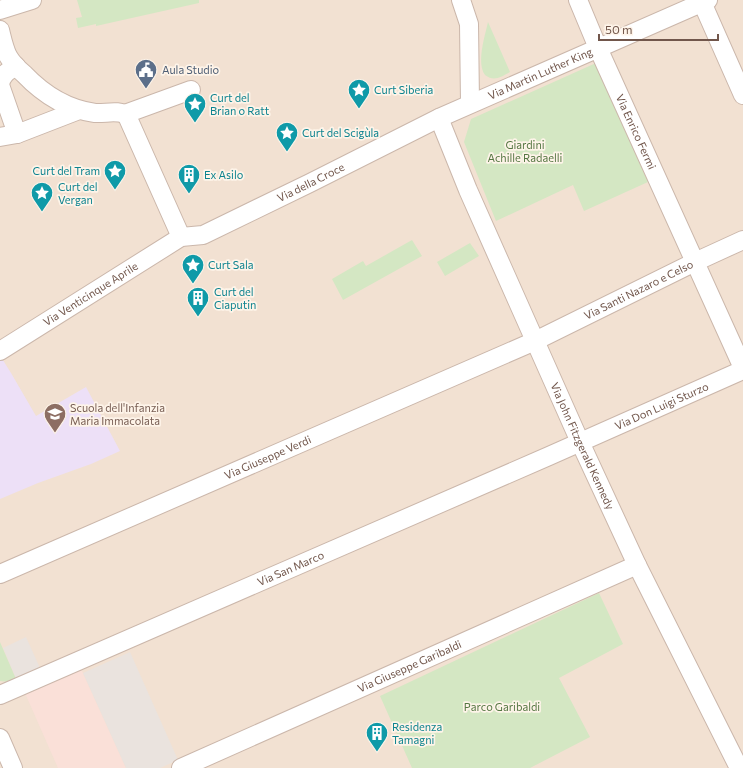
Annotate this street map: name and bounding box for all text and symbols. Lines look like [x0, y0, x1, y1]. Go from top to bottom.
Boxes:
scale bar [599, 16, 718, 42]
text: 50 m [605, 22, 633, 36]
street label: Via Martin Luther King [486, 45, 594, 102]
public building icon: Aula Studio [133, 57, 159, 90]
place label: Aula Studio [162, 63, 219, 76]
place icon: Curt Siberia [346, 77, 372, 110]
place label: Curt Siberia [374, 83, 433, 96]
place icon: Curt del Brian o Ratt [182, 91, 208, 124]
place label: Curt del Brian o Ratt [210, 91, 270, 117]
street label: Via Enrico Fermi [614, 92, 659, 171]
place icon: Curt del Scigùla [274, 120, 300, 153]
place label: Curt del Scigùla [302, 126, 379, 139]
park label: Giardini Achille Radaelli [488, 138, 563, 164]
place icon: Curt del Tram [102, 158, 128, 191]
street label: Via della Croce [275, 160, 347, 204]
building icon: Ex Asilo [176, 162, 202, 195]
place label: Curt del Tram [32, 164, 100, 177]
place label: Ex Asilo [204, 168, 244, 181]
place icon: Curt del Vergan [29, 180, 55, 213]
place label: Curt del Vergan [58, 180, 98, 206]
place icon: Curt Sala [180, 252, 206, 285]
street label: Via Santi Nazaro e Celso [582, 257, 695, 322]
place label: Curt Sala [208, 258, 253, 271]
street label: Via Venticinque Aprile [40, 259, 140, 328]
building icon: Curt del Ciaputin [185, 285, 211, 318]
place label: Curt del Ciaputin [214, 285, 256, 311]
street label: Via Don Luigi Sturzo [613, 379, 711, 432]
street label: Via John Fitzgerald Kennedy [548, 380, 617, 512]
school or university icon: Scuola dell'Infanzia Maria Immacolata [42, 401, 68, 434]
place label: Scuola dell'Infanzia Maria Immacolata [70, 401, 165, 427]
street label: Via Giuseppe Verdi [222, 432, 313, 482]
street label: Via San Marco [255, 548, 326, 588]
street label: Via Giuseppe Garibaldi [355, 637, 463, 695]
park label: Parco Garibaldi [464, 700, 540, 713]
building icon: Residenza Tamagni [364, 720, 390, 753]
place label: Residenza Tamagni [392, 720, 442, 746]

